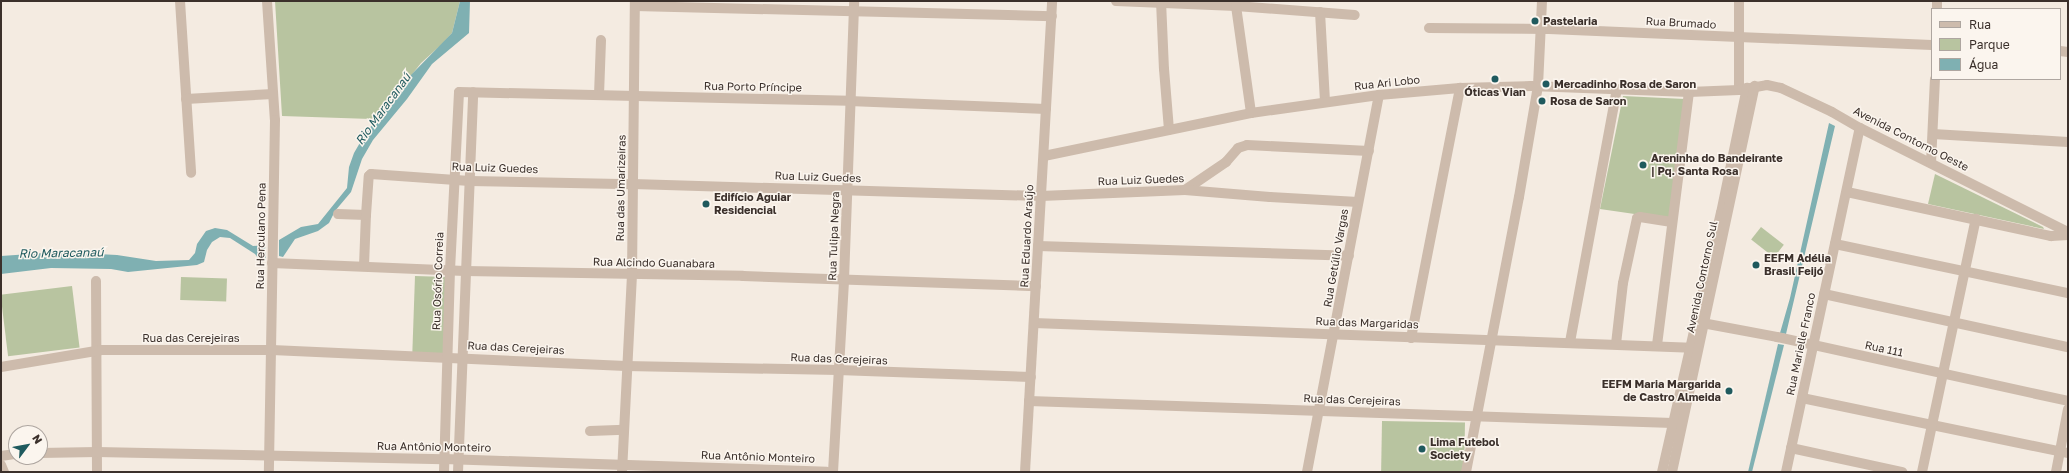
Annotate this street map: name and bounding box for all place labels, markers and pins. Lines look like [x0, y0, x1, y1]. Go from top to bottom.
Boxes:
place label: Pastelaria [1543, 14, 1597, 28]
marker: Pastelaria [1530, 16, 1540, 26]
marker: Óticas Vian [1490, 74, 1500, 84]
place label: Mercadinho Rosa de Saron [1554, 77, 1696, 91]
marker: Mercadinho Rosa de Saron [1541, 79, 1551, 89]
place label: Óticas Vian [1464, 85, 1526, 99]
place label: Rosa de Saron [1550, 94, 1627, 108]
marker: Rosa de Saron [1537, 96, 1547, 106]
place label: Areninha do Bandeirante | Pq. Santa Rosa [1651, 152, 1783, 178]
marker: Areninha do Bandeirante | Pq. Santa Rosa [1638, 160, 1648, 170]
place label: Edifício Aguiar Residencial [714, 191, 791, 217]
marker: Edifício Aguiar Residencial [701, 199, 711, 209]
place label: EEFM Adélia Brasil Feijó [1764, 252, 1831, 278]
marker: EEFM Adélia Brasil Feijó [1751, 260, 1761, 270]
place label: EEFM Maria Margarida de Castro Almeida [1602, 378, 1721, 404]
marker: EEFM Maria Margarida de Castro Almeida [1724, 386, 1734, 396]
place label: Lima Futebol Society [1430, 436, 1499, 462]
marker: Lima Futebol Society [1417, 444, 1427, 454]

